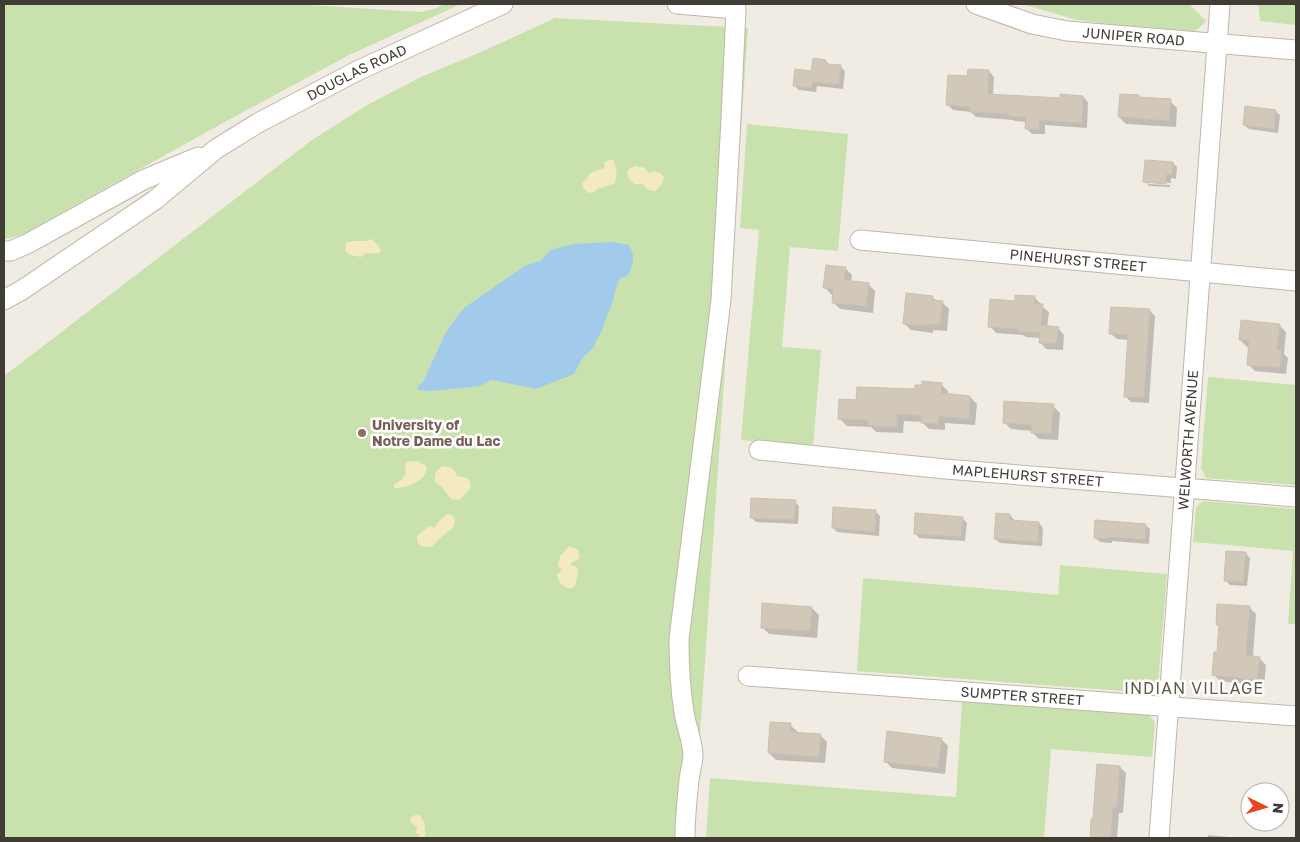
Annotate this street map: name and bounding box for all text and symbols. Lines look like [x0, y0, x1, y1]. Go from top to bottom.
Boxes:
street label: JUNIPER ROAD [1082, 23, 1186, 49]
street label: DOUGLAS ROAD [304, 40, 409, 104]
street label: PINEHURST STREET [1009, 245, 1147, 275]
street label: WELWORTH AVENUE [1174, 369, 1201, 511]
place label: University of Notre Dame du Lac [372, 416, 500, 449]
marker: University of Notre Dame du Lac [356, 427, 368, 439]
street label: MAPLEHURST STREET [952, 461, 1104, 490]
district label: INDIAN VILLAGE [1124, 678, 1264, 698]
street label: SUMPTER STREET [960, 683, 1085, 709]
north arrow [1240, 782, 1290, 832]
text: N [1270, 802, 1287, 814]

